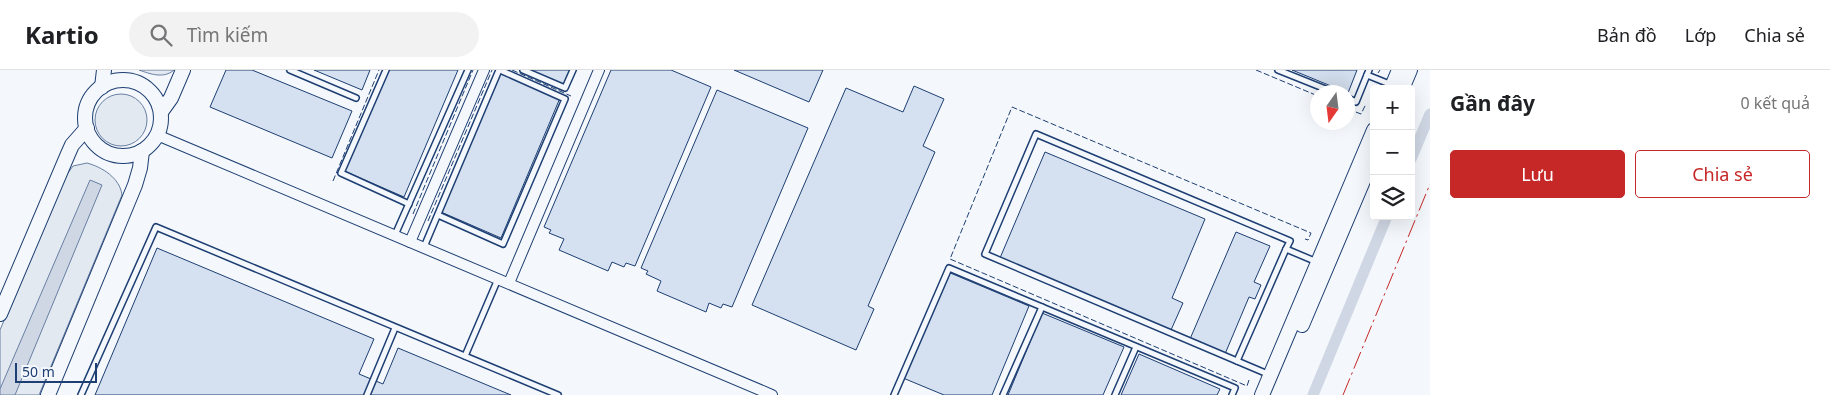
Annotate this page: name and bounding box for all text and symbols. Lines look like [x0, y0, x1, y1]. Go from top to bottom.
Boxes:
search box [129, 12, 479, 57]
text: Kartio [25, 18, 99, 51]
icon: search [147, 21, 175, 49]
text: Tìm kiếm [187, 22, 268, 48]
text: Bản đồ [1597, 23, 1657, 47]
text: Lớp [1685, 23, 1716, 47]
text: Chia sẻ [1744, 23, 1805, 47]
north arrow [1310, 85, 1355, 130]
map controls [1370, 85, 1415, 220]
button: + [1370, 85, 1415, 130]
text: Gần đây [1450, 89, 1535, 117]
text: 0 kết quả [1740, 92, 1810, 114]
button: − [1370, 130, 1415, 175]
button: Lưu [1450, 150, 1625, 198]
button: Chia sẻ [1635, 150, 1810, 198]
button: layers [1370, 175, 1415, 220]
scale bar [15, 360, 98, 383]
text: 50 m [22, 362, 55, 381]

